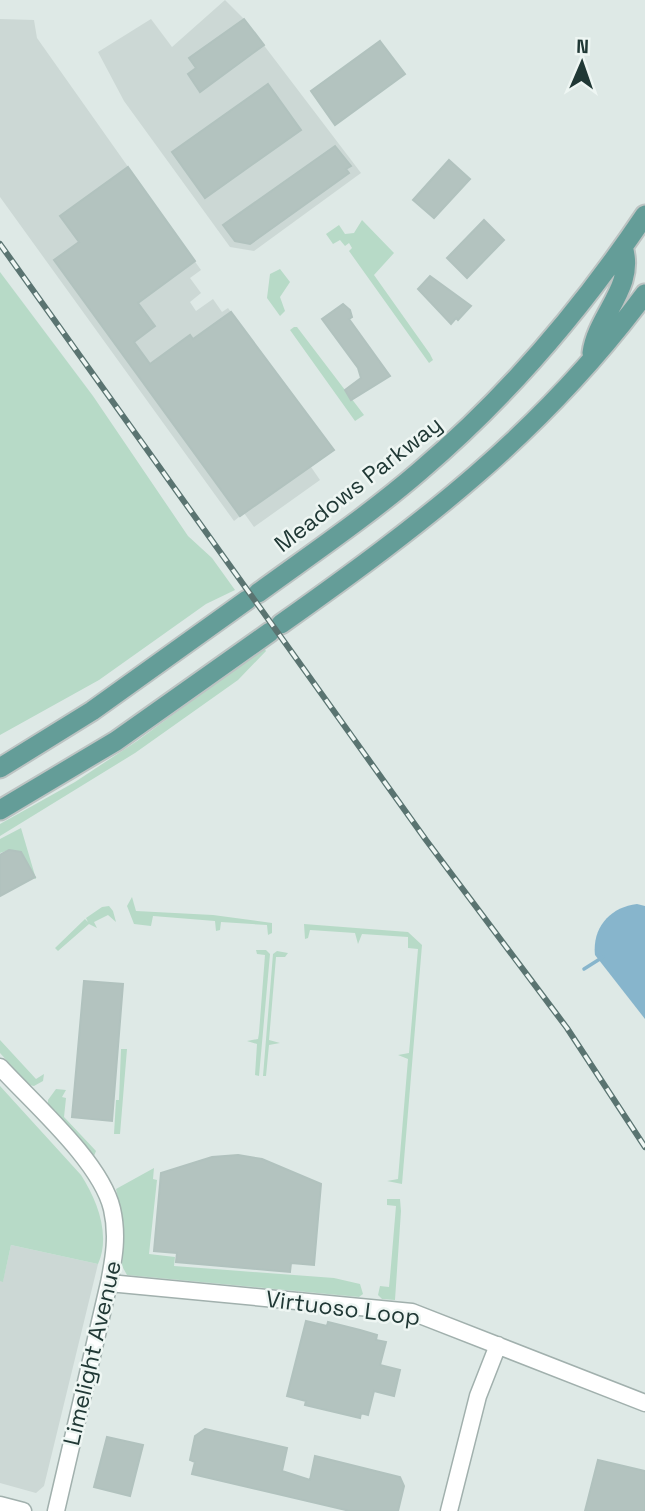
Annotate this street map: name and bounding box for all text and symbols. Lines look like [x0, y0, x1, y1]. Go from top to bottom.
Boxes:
north arrow [547, 28, 617, 98]
text: N [576, 34, 589, 59]
street label: Meadows Parkway [268, 409, 448, 559]
street label: Limelight Avenue [56, 1258, 128, 1448]
street label: Virtuoso Loop [264, 1284, 422, 1332]

